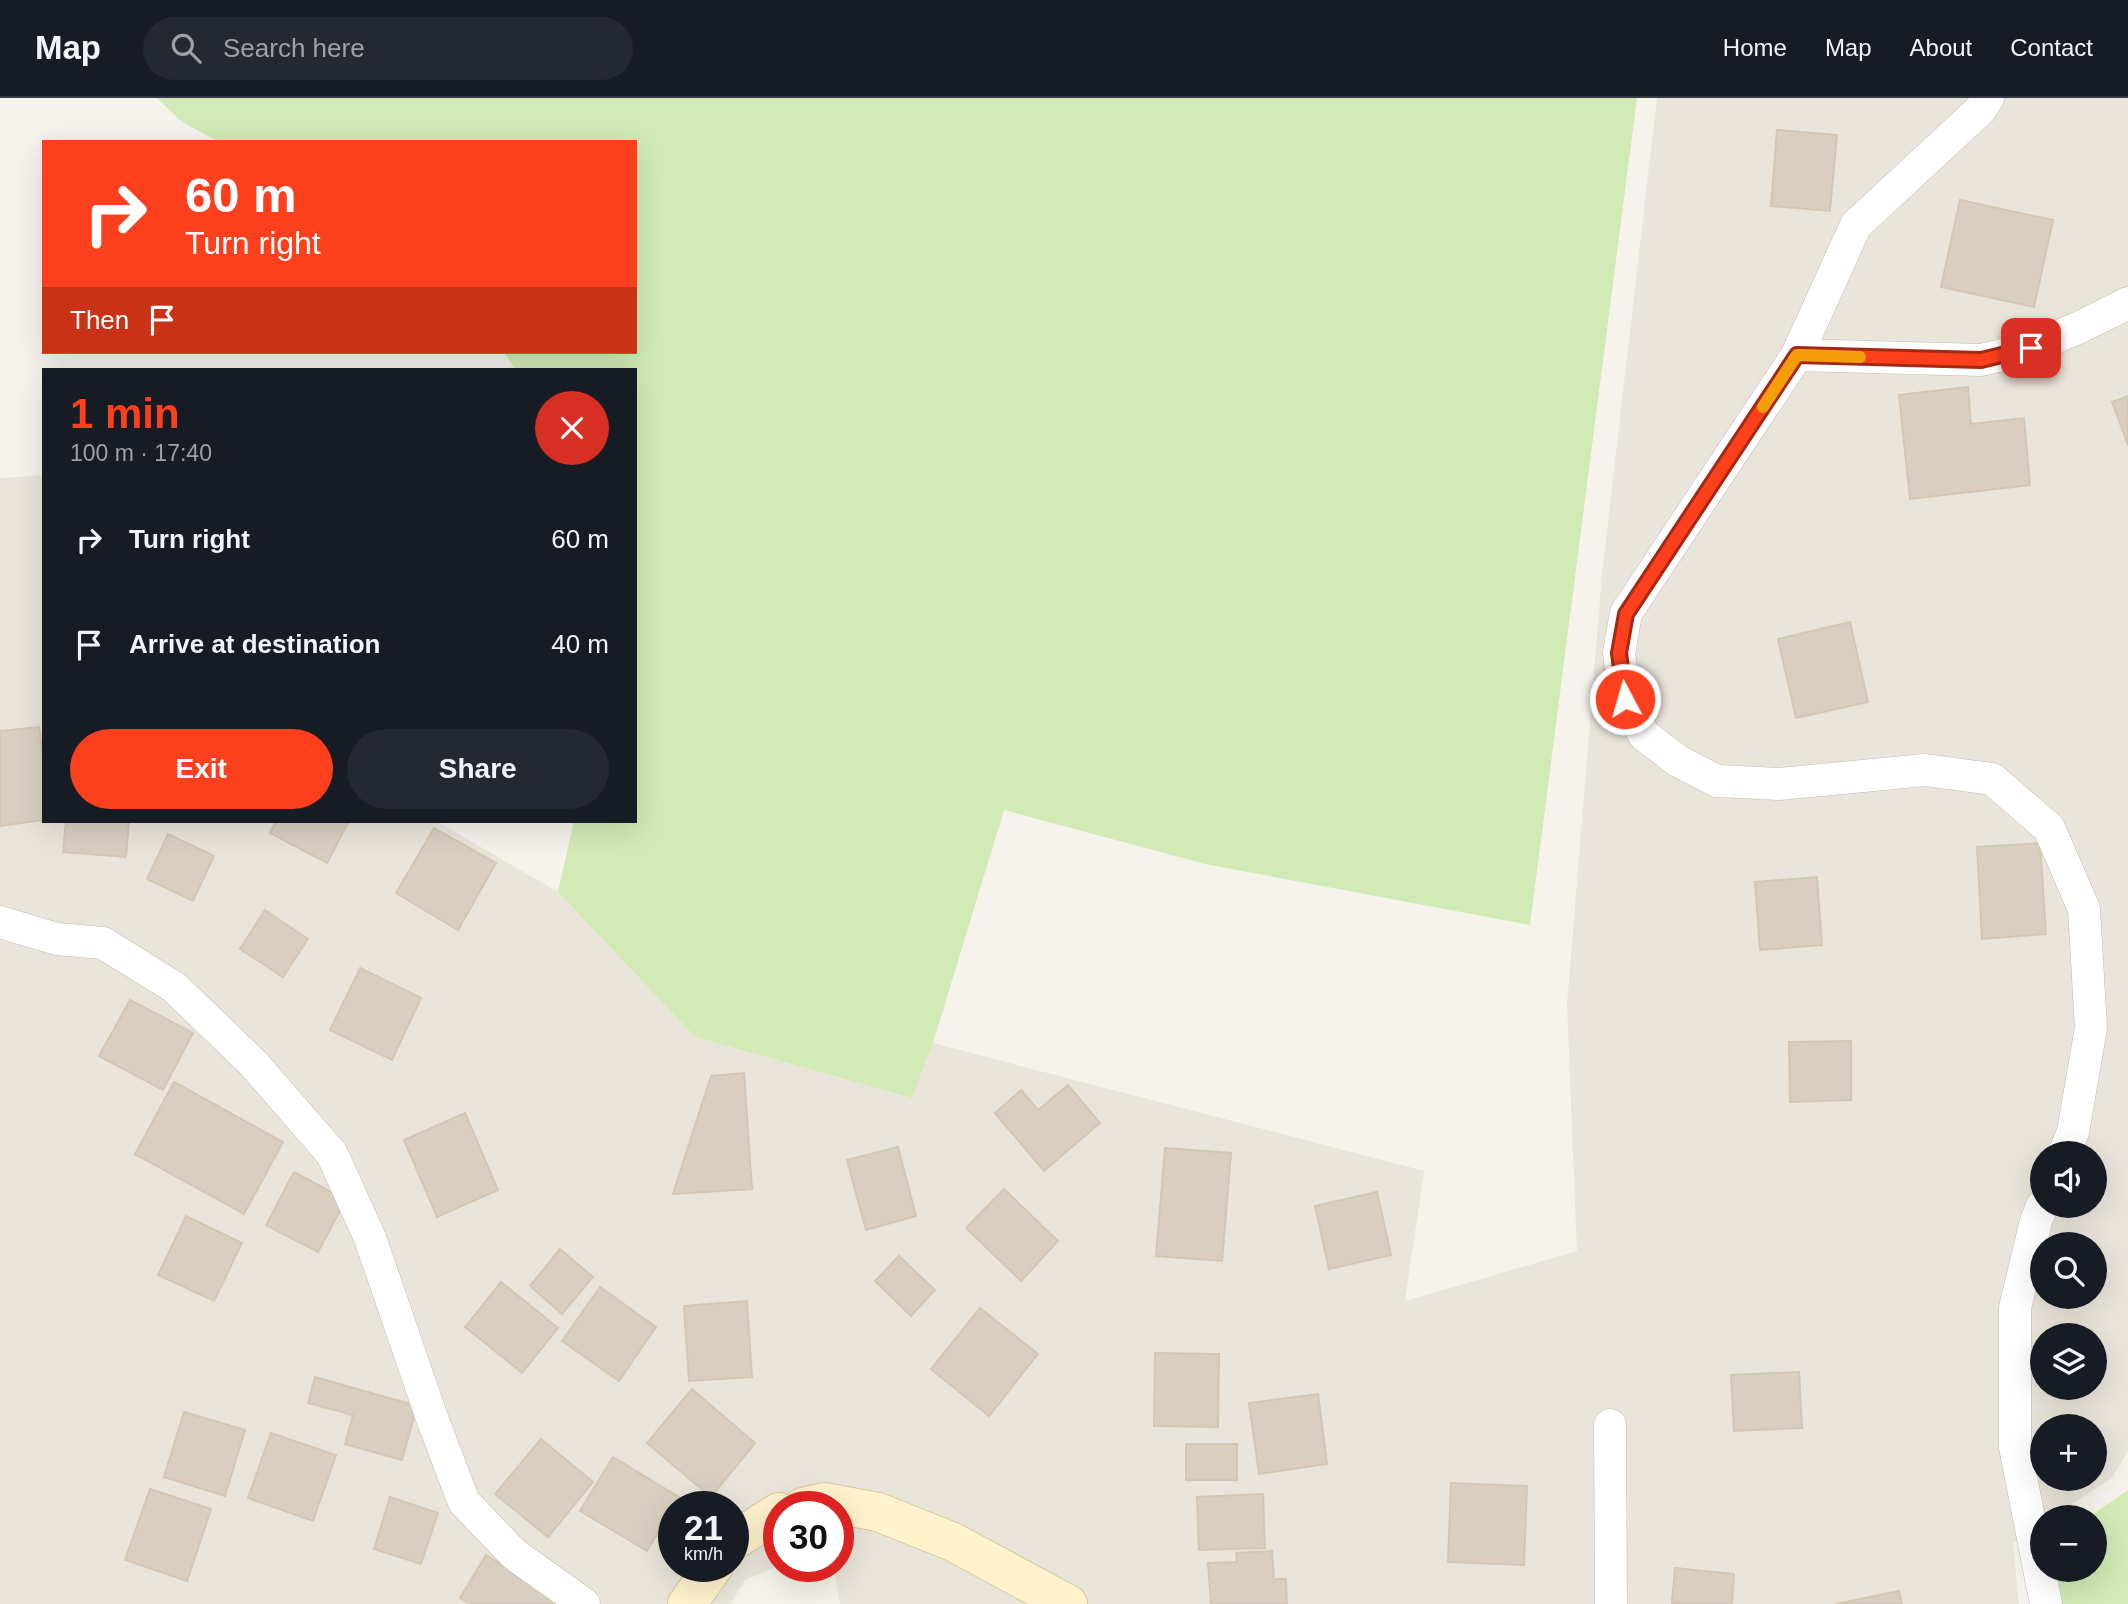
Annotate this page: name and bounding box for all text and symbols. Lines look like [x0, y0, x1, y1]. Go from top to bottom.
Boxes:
search box [143, 17, 633, 80]
text: Map [35, 29, 101, 66]
icon: search [167, 29, 205, 67]
text: Search here [223, 33, 365, 63]
text: Home [1723, 34, 1787, 61]
text: Map [1825, 34, 1872, 61]
text: About [1910, 34, 1972, 61]
text: Contact [2010, 34, 2093, 61]
icon: right [70, 168, 161, 259]
text: 60 m [185, 168, 297, 222]
text: Turn right [185, 225, 321, 261]
icon: arrive [143, 301, 181, 339]
text: Then [70, 305, 129, 335]
pin [2001, 318, 2061, 378]
icon: arrive [2012, 329, 2050, 367]
text: 1 min [70, 390, 180, 437]
button: close [535, 391, 609, 465]
text: 100 m · 17:40 [70, 440, 212, 466]
icon: right [70, 521, 108, 559]
text: Turn right [129, 524, 250, 554]
text: 60 m [551, 524, 609, 554]
icon: arrive [70, 626, 108, 664]
text: Arrive at destination [129, 629, 380, 659]
text: 40 m [551, 629, 609, 659]
position arrow [1588, 662, 1662, 736]
button: Exit [70, 729, 333, 809]
button: Share [347, 729, 609, 809]
map controls [2030, 1141, 2107, 1582]
button: sound [2030, 1141, 2107, 1218]
button: search [2030, 1232, 2107, 1309]
button: layers [2030, 1323, 2107, 1400]
button: + [2030, 1414, 2107, 1491]
speed limit sign: 30 [763, 1491, 854, 1582]
button: − [2030, 1505, 2107, 1582]
text: 21 [684, 1508, 723, 1547]
text: km/h [684, 1544, 723, 1564]

